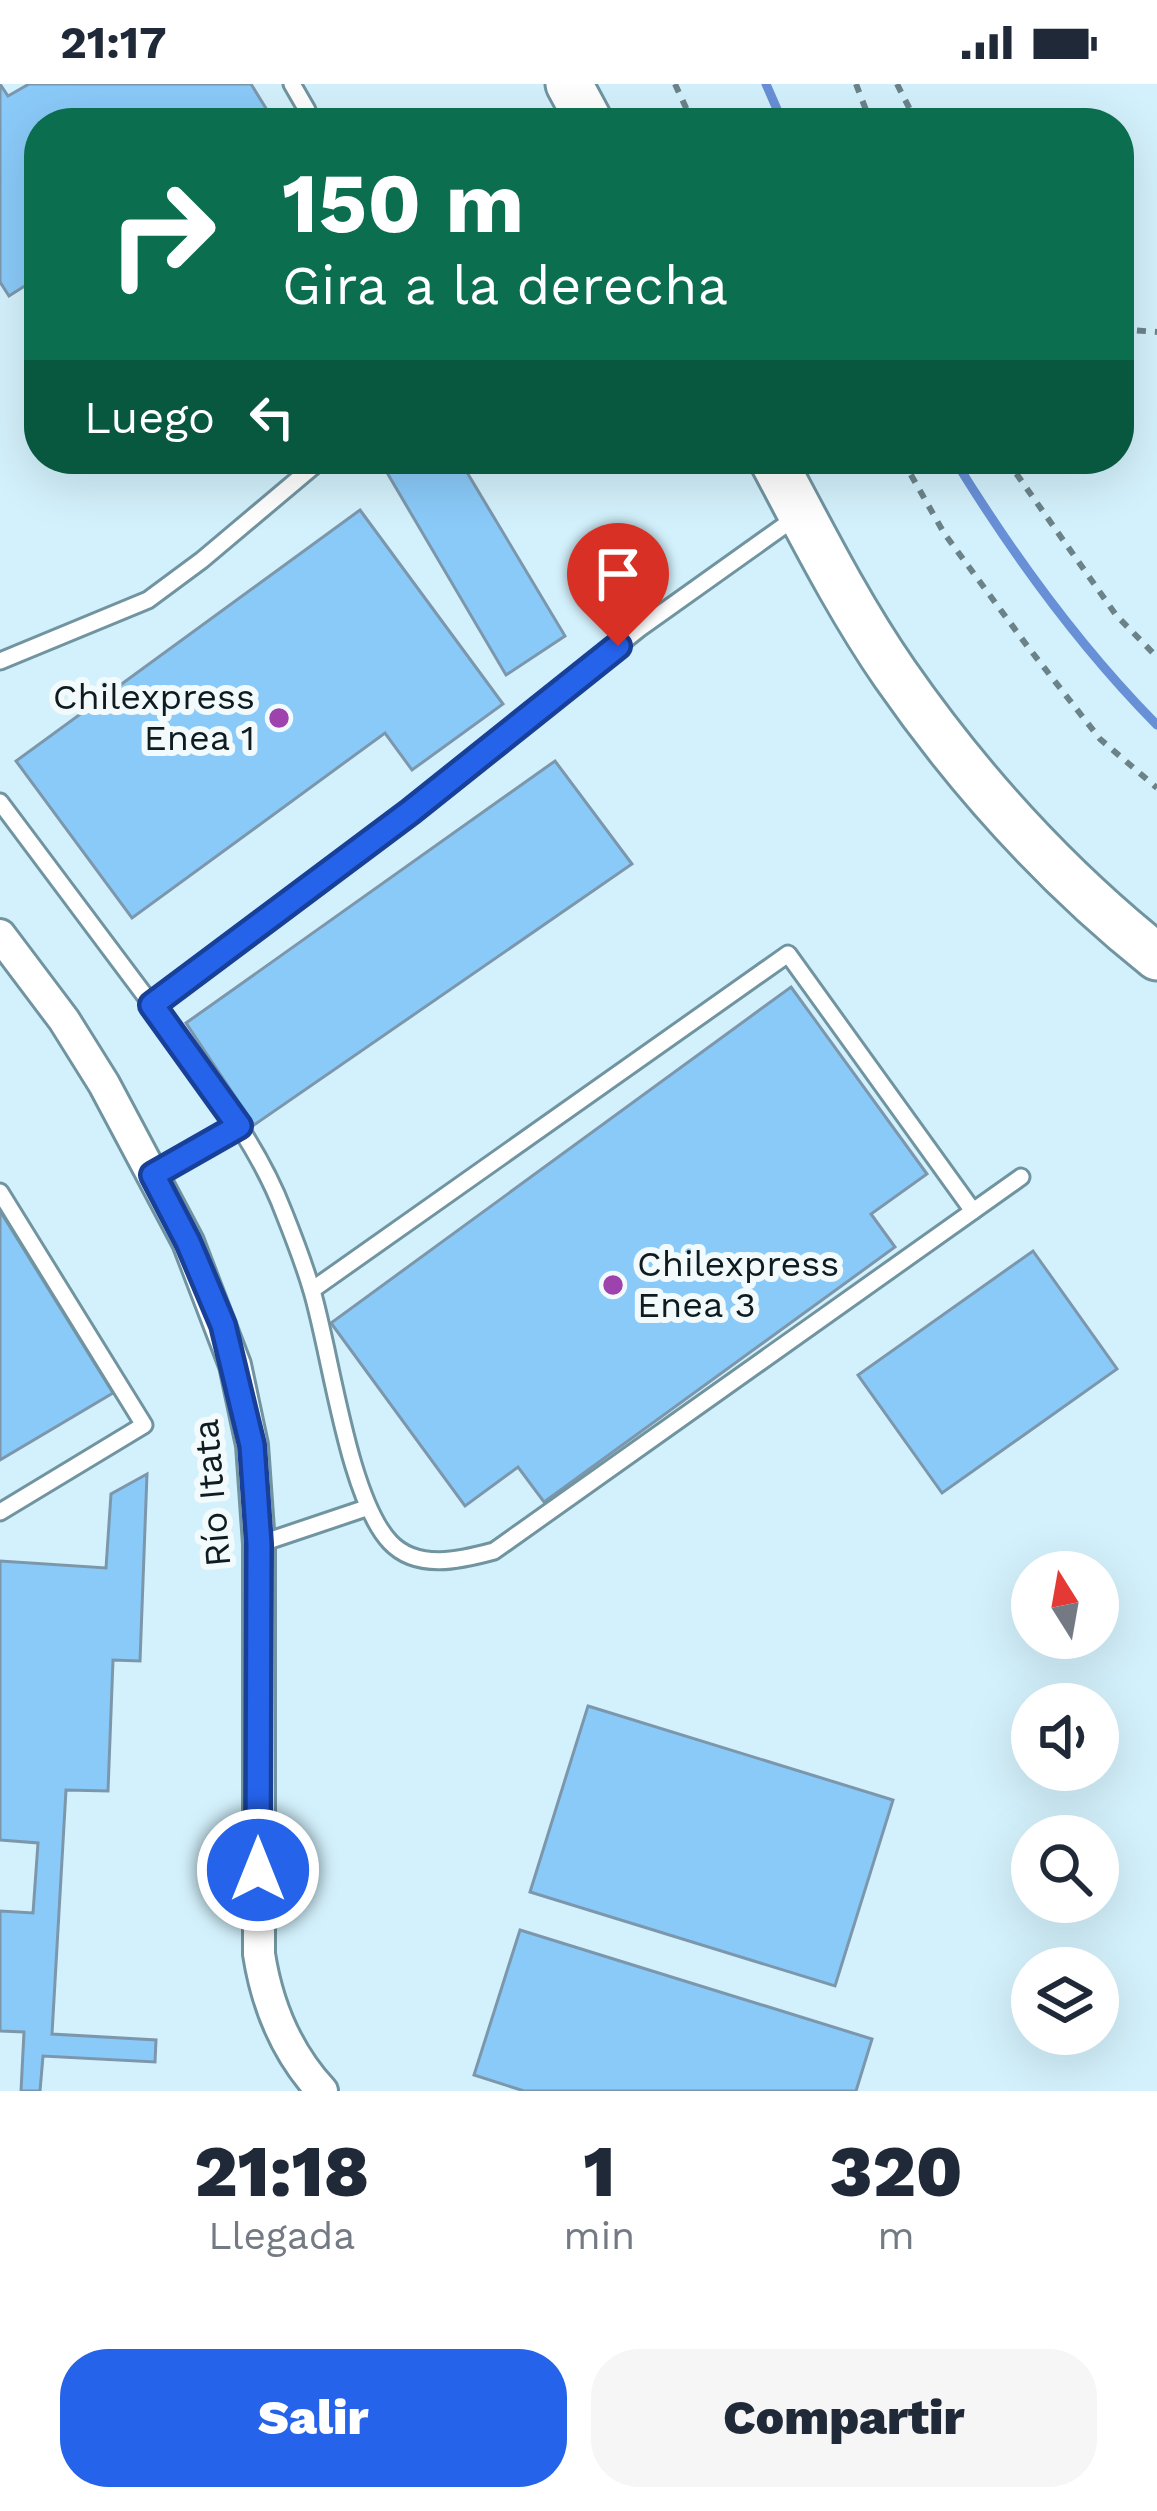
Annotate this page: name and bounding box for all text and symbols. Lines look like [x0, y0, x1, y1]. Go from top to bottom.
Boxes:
text: 21:17 [60, 16, 167, 69]
text: 150 m [282, 154, 524, 252]
icon: right [84, 156, 240, 312]
text: Gira a la derecha [282, 254, 728, 317]
icon: left [239, 384, 305, 450]
text: Luego [84, 391, 215, 444]
pin [567, 523, 669, 646]
icon: arrive [585, 541, 651, 607]
place label: Chilexpress Enea 1 [53, 676, 255, 759]
marker: Chilexpress Enea 1 [266, 705, 292, 731]
place label: Chilexpress Enea 3 [637, 1243, 839, 1326]
marker: Chilexpress Enea 3 [600, 1272, 626, 1298]
street label: Río Itata [185, 1417, 239, 1569]
north arrow [1011, 1551, 1119, 1659]
map controls [1011, 1551, 1119, 2055]
button: sound [1011, 1683, 1119, 1791]
position arrow [195, 1807, 321, 1933]
button: search [1011, 1815, 1119, 1923]
button: layers [1011, 1947, 1119, 2055]
text: 21:18 [194, 2129, 369, 2213]
text: 1 [583, 2129, 615, 2213]
text: 320 [830, 2129, 963, 2213]
text: Llegada [208, 2213, 355, 2258]
text: min [563, 2213, 635, 2258]
text: m [877, 2213, 915, 2258]
button: Salir [60, 2349, 567, 2487]
button: Compartir [591, 2349, 1097, 2487]

